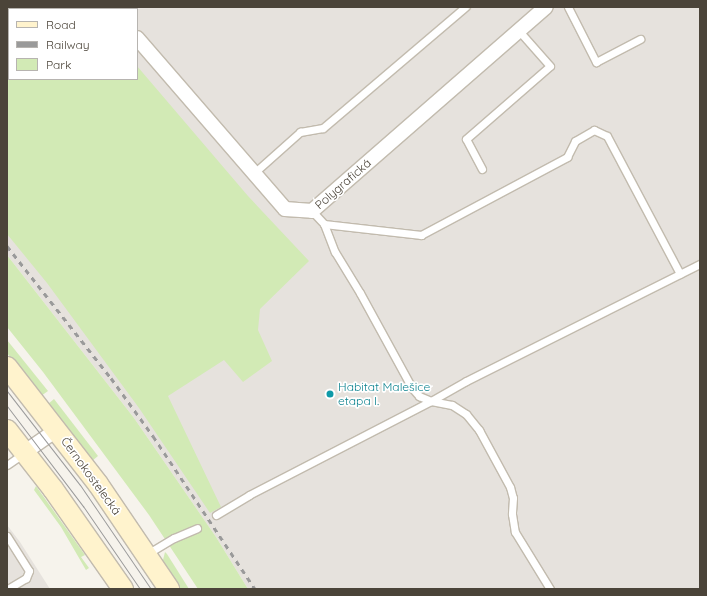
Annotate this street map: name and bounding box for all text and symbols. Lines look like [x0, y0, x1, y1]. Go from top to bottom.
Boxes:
legend [8, 8, 138, 80]
text: Road [46, 17, 76, 32]
text: Railway [46, 37, 90, 52]
text: Park [46, 57, 71, 72]
street label: Polygrafická [312, 156, 374, 212]
place label: Habitat Malešice etapa I. [338, 380, 430, 408]
marker: Habitat Malešice etapa I. [325, 389, 335, 399]
street label: Černokostelecká [58, 434, 124, 518]

